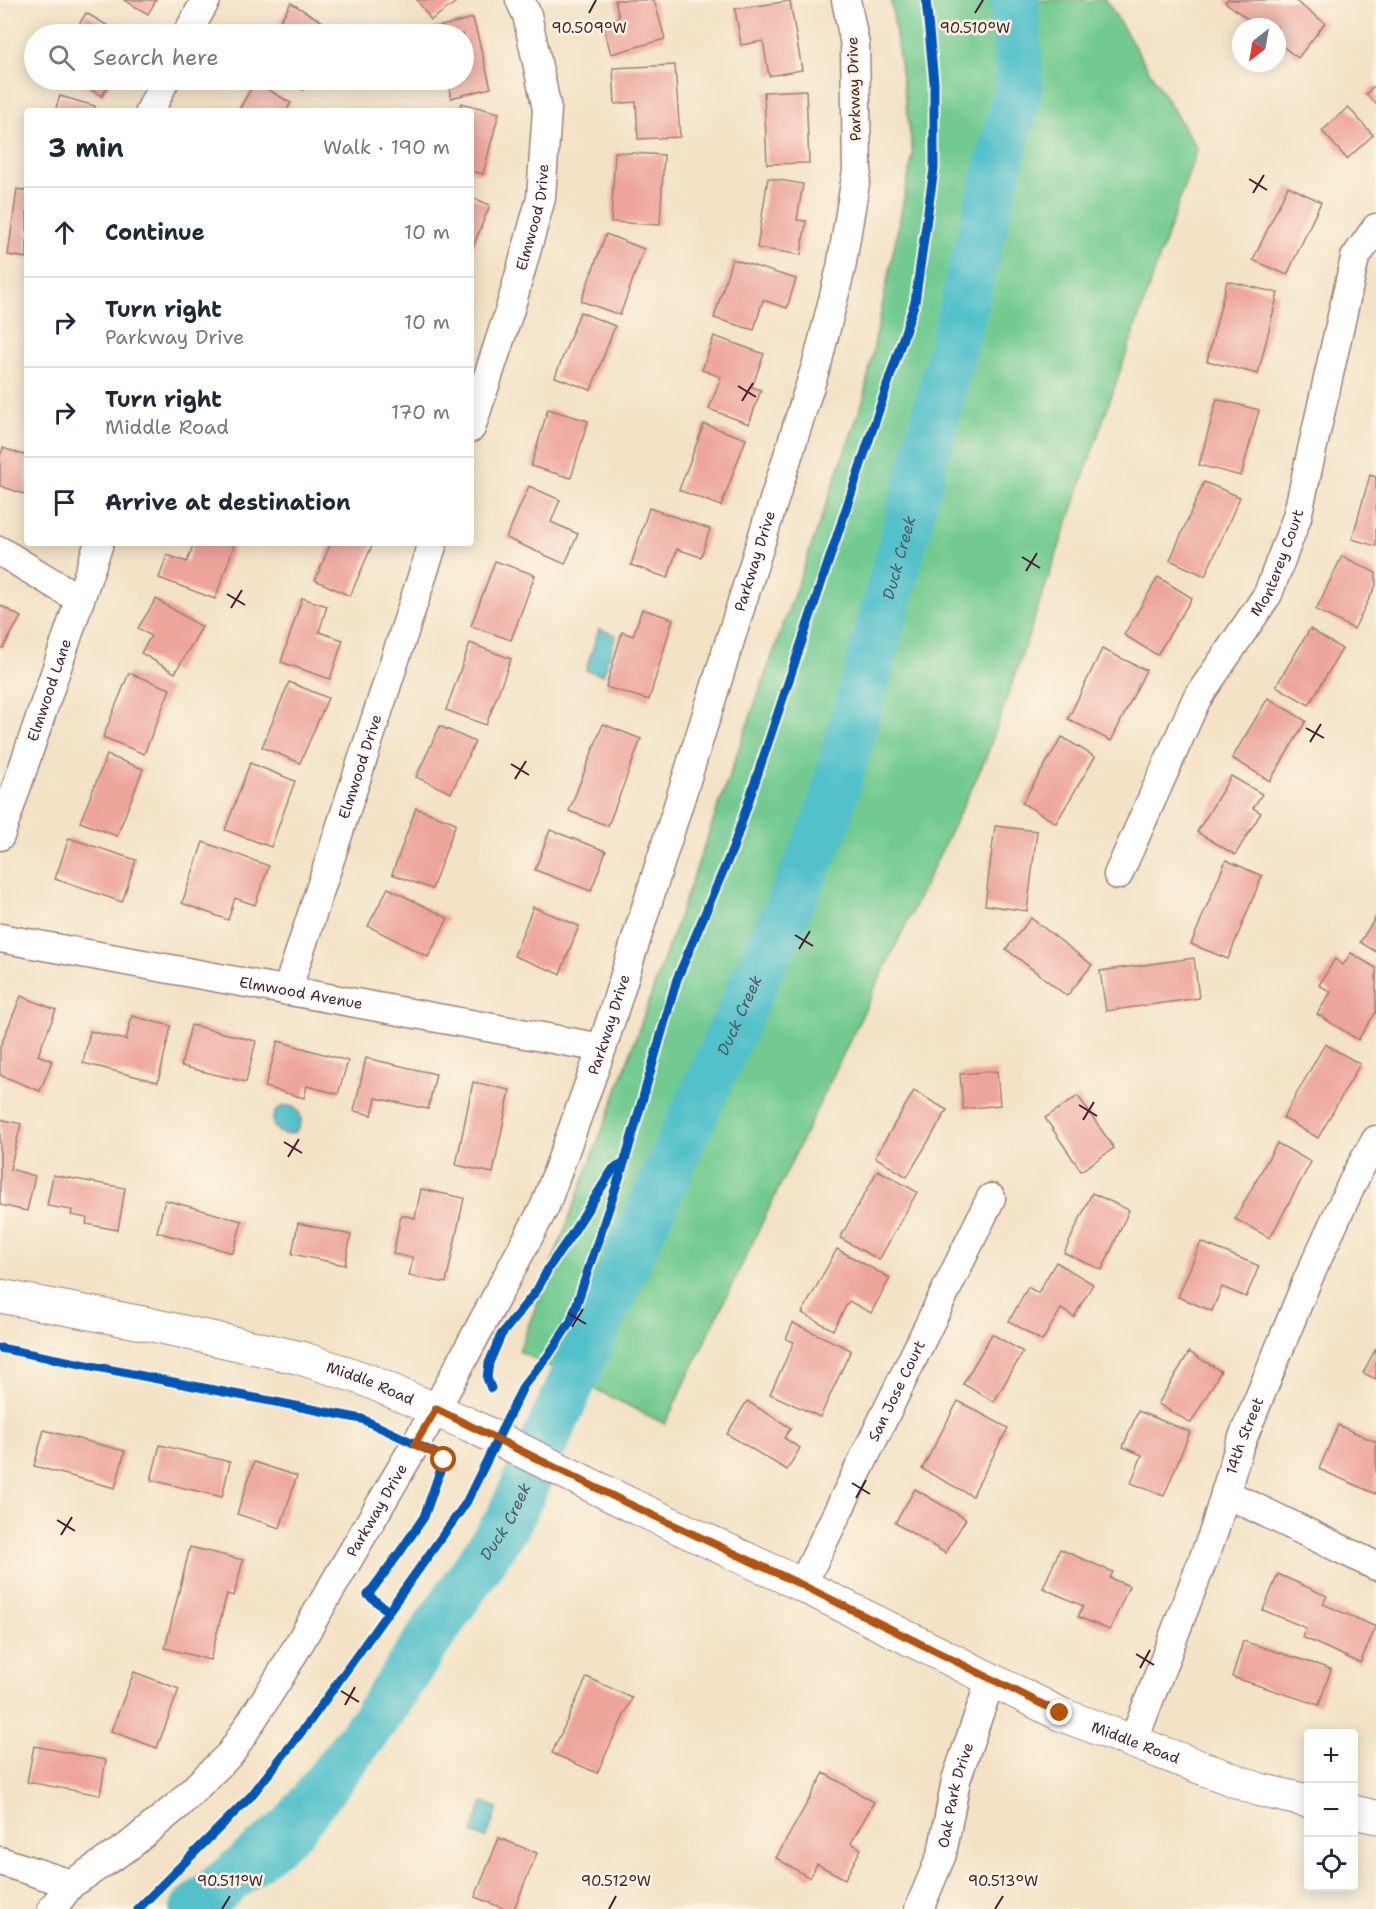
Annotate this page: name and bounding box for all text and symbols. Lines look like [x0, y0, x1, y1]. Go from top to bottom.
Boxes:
text: 90.509°W [551, 18, 627, 38]
text: 90.510°W [940, 18, 1010, 38]
north arrow [1232, 18, 1286, 72]
search box [24, 24, 474, 90]
street label: Parkway Drive [842, 36, 866, 142]
icon: search [45, 41, 78, 74]
text: Search here [93, 43, 219, 72]
text: 3 min [48, 130, 124, 165]
text: Walk · 190 m [323, 134, 450, 160]
street label: Elmwood Drive [511, 163, 553, 273]
icon: ahead [48, 216, 81, 249]
text: Continue [105, 218, 205, 247]
text: 10 m [404, 219, 450, 245]
text: Turn right [105, 295, 222, 324]
icon: right [48, 306, 81, 339]
text: 10 m [404, 309, 450, 335]
text: Parkway Drive [105, 324, 244, 350]
text: Turn right [105, 385, 222, 414]
icon: right [48, 396, 81, 429]
text: 170 m [391, 399, 450, 425]
text: Middle Road [105, 414, 229, 440]
icon: arrive [48, 486, 81, 519]
text: Arrive at destination [105, 488, 351, 517]
street label: Parkway Drive [730, 508, 780, 614]
street label: Monterey Court [1246, 508, 1308, 620]
water label: Duck Creek [877, 513, 920, 602]
street label: Elmwood Lane [23, 636, 76, 744]
street label: Elmwood Drive [334, 712, 387, 822]
water label: Duck Creek [712, 971, 766, 1058]
street label: Elmwood Avenue [238, 972, 364, 1014]
street label: Parkway Drive [583, 972, 634, 1078]
street label: San Jose Court [864, 1337, 930, 1445]
street label: Middle Road [324, 1357, 418, 1410]
street label: 14th Street [1221, 1394, 1268, 1477]
route start [430, 1446, 456, 1472]
street label: Parkway Drive [342, 1460, 412, 1561]
water label: Duck Creek [475, 1479, 535, 1564]
route end [1046, 1699, 1072, 1725]
street label: Middle Road [1088, 1717, 1183, 1769]
map controls [1304, 1729, 1358, 1891]
button: + [1304, 1729, 1358, 1783]
street label: Oak Park Drive [933, 1740, 978, 1850]
button: − [1304, 1783, 1358, 1837]
button: locate [1304, 1837, 1358, 1891]
text: 90.511°W [197, 1871, 263, 1891]
text: 90.512°W [581, 1871, 651, 1891]
text: 90.513°W [968, 1871, 1038, 1891]

